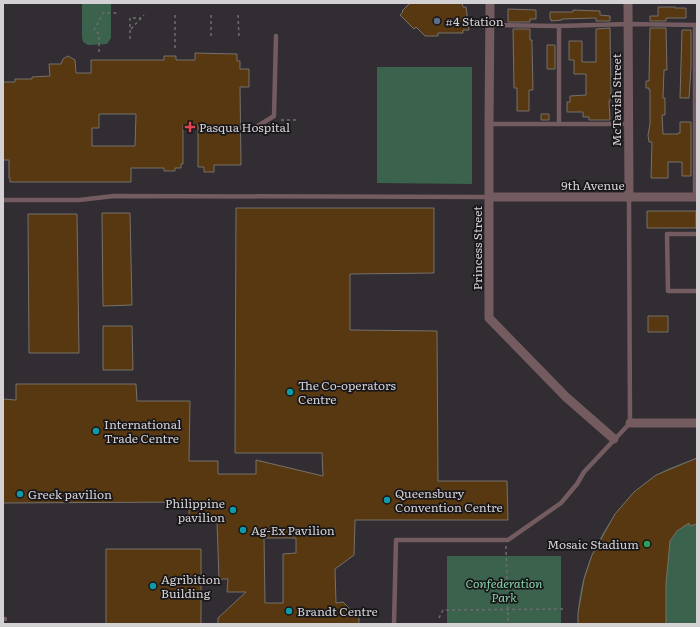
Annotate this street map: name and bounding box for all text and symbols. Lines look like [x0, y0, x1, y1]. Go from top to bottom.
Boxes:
place label: #4 Station [445, 12, 504, 30]
marker: #4 Station [432, 16, 442, 26]
street label: McTavish Street [607, 53, 625, 147]
place label: Pasqua Hospital [199, 118, 290, 136]
marker: Pasqua Hospital [184, 121, 196, 133]
street label: 9th Avenue [561, 176, 625, 194]
street label: Princess Street [468, 206, 486, 290]
place label: The Co-operators Centre [298, 376, 397, 408]
marker: The Co-operators Centre [285, 387, 295, 397]
place label: International Trade Centre [104, 415, 181, 447]
marker: International Trade Centre [91, 426, 101, 436]
place label: Queensbury Convention Centre [395, 484, 503, 516]
place label: Greek pavilion [28, 485, 112, 503]
marker: Greek pavilion [15, 489, 25, 499]
place label: Philippine pavilion [165, 494, 225, 526]
marker: Queensbury Convention Centre [382, 495, 392, 505]
marker: Philippine pavilion [228, 505, 238, 515]
place label: Ag-Ex Pavilion [251, 521, 335, 539]
marker: Ag-Ex Pavilion [238, 525, 248, 535]
place label: Mosaic Stadium [547, 535, 639, 553]
marker: Mosaic Stadium [642, 539, 652, 549]
place label: Agribition Building [161, 570, 221, 602]
park label: Confederation Park [466, 574, 542, 606]
marker: Agribition Building [148, 581, 158, 591]
place label: Brandt Centre [297, 602, 378, 620]
marker: Brandt Centre [284, 606, 294, 616]

